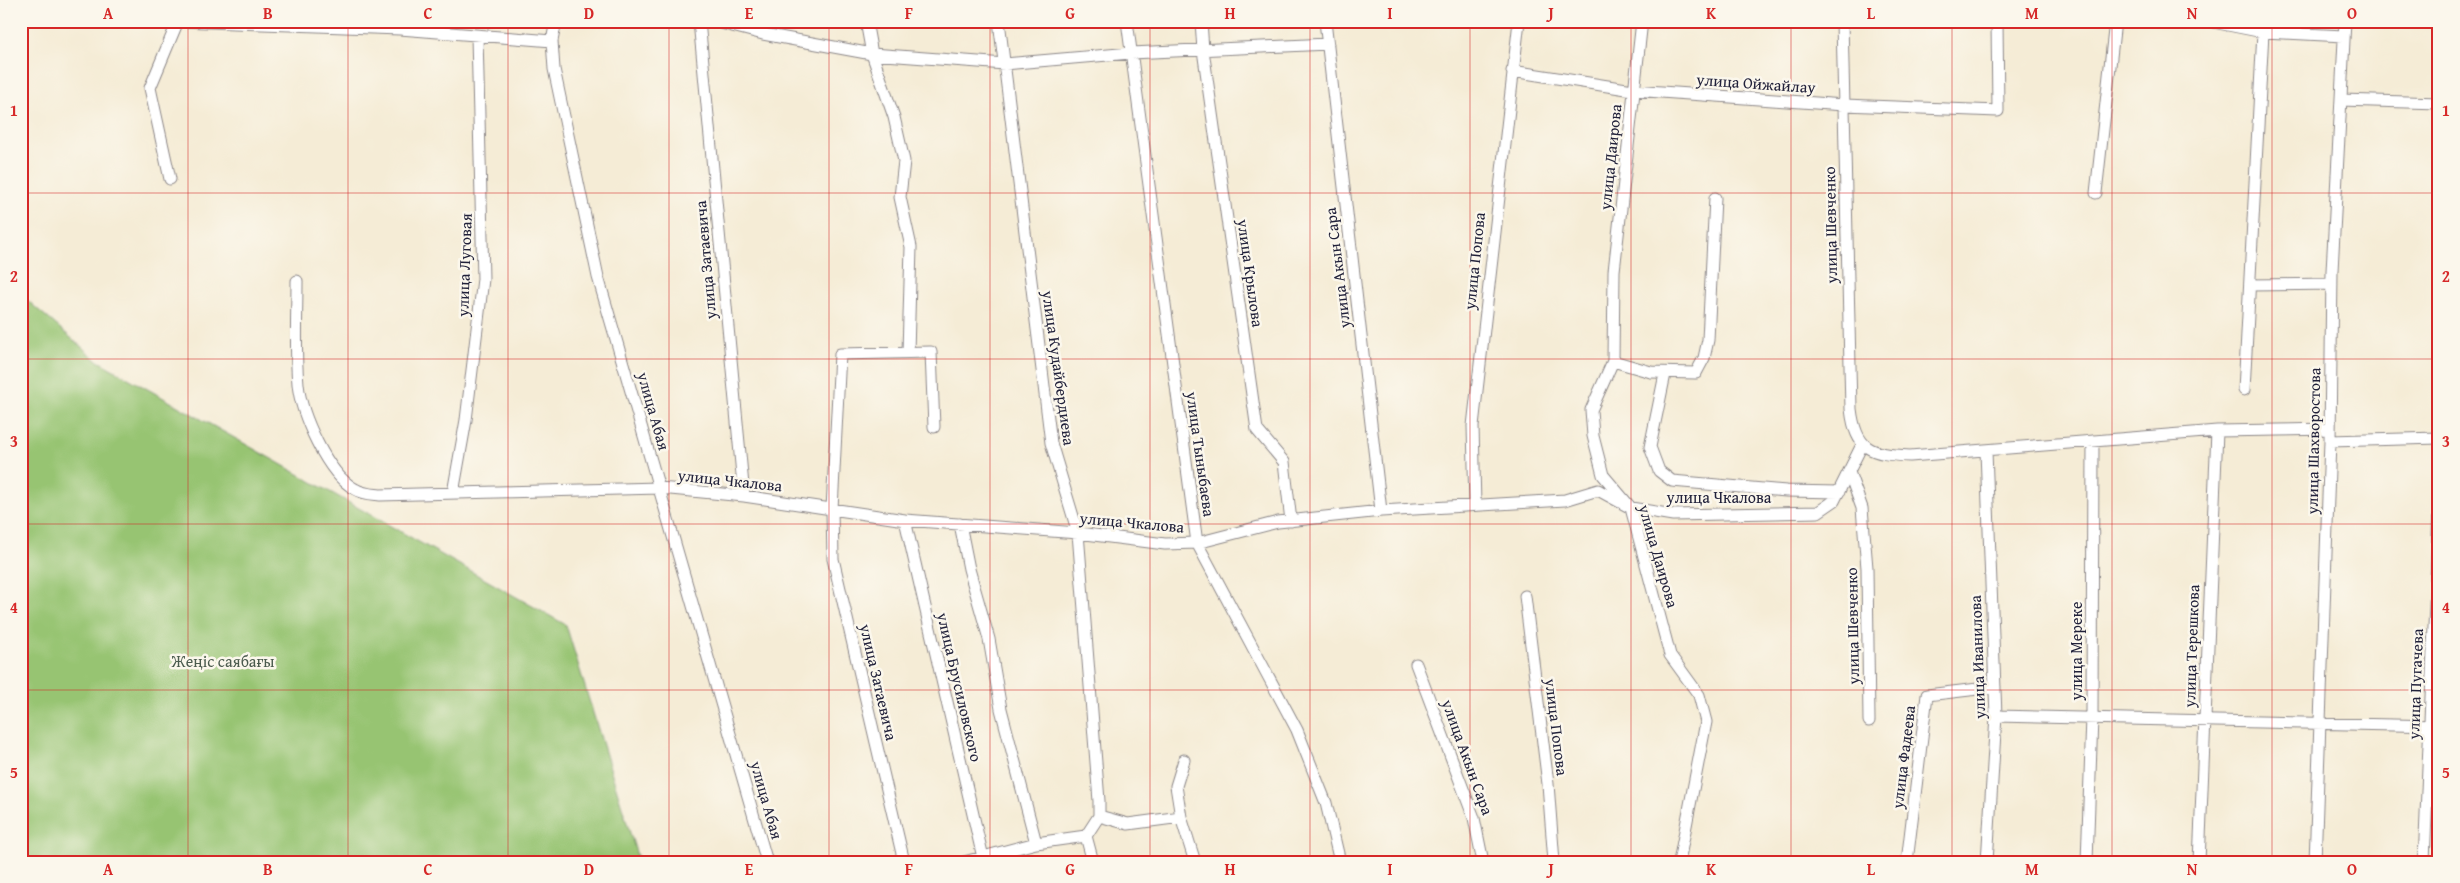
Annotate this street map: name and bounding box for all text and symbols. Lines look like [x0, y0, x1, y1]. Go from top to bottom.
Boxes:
text: A [103, 1, 114, 25]
text: B [263, 1, 273, 25]
text: C [423, 1, 433, 25]
text: D [584, 1, 594, 25]
text: E [745, 1, 754, 25]
text: F [905, 1, 913, 25]
text: G [1065, 1, 1075, 25]
text: H [1224, 1, 1236, 25]
text: I [1387, 1, 1393, 25]
text: J [1545, 1, 1554, 25]
text: K [1706, 1, 1717, 25]
text: L [1867, 1, 1876, 25]
text: M [2025, 1, 2039, 25]
text: N [2187, 1, 2198, 25]
text: O [2347, 1, 2357, 25]
street label: улица Ойжайлау [1695, 67, 1816, 99]
text: 1 [10, 98, 18, 122]
text: 1 [2442, 98, 2450, 122]
street label: улица Даирова [1592, 103, 1628, 212]
street label: улица Шевченко [1817, 166, 1843, 285]
street label: улица Затаевича [688, 199, 722, 321]
street label: улица Акын Сара [1318, 206, 1356, 331]
street label: улица Попова [1457, 211, 1491, 312]
street label: улица Луговая [450, 213, 478, 318]
street label: улица Крылова [1231, 216, 1271, 329]
text: 2 [10, 264, 18, 288]
text: 2 [2442, 264, 2450, 288]
street label: улица Кудайбердиева [1036, 288, 1082, 447]
street label: улица Шахворостова [2300, 367, 2326, 516]
street label: улица Абая [631, 368, 677, 453]
street label: улица Тыныбаева [1180, 389, 1222, 518]
text: 3 [10, 429, 18, 453]
text: 3 [2442, 429, 2450, 453]
street label: улица Чкалова [676, 462, 784, 497]
street label: улица Чкалова [1666, 485, 1772, 509]
street label: улица Даирова [1633, 501, 1685, 611]
street label: улица Чкалова [1078, 505, 1186, 539]
street label: улица Шевченко [1839, 567, 1865, 686]
street label: улица Терешкова [2177, 584, 2205, 709]
street label: улица Иванилова [1963, 594, 1991, 720]
text: 4 [10, 595, 18, 619]
text: 4 [2442, 595, 2450, 619]
street label: улица Мереке [2064, 602, 2088, 701]
street label: улица Брусиловского [931, 609, 989, 764]
street label: улица Затаевича [854, 620, 904, 743]
street label: улица Пугачева [2401, 628, 2429, 741]
park label: Жеңіс саябағы [171, 649, 274, 673]
street label: улица Попова [1539, 676, 1575, 777]
street label: улица Акын Сара [1436, 695, 1500, 818]
street label: улица Фадеева [1885, 704, 1921, 811]
street label: улица Абая [744, 757, 790, 842]
text: 5 [10, 760, 18, 784]
text: 5 [2442, 760, 2450, 784]
text: A [103, 857, 114, 881]
text: B [263, 857, 273, 881]
text: C [423, 857, 433, 881]
text: D [584, 857, 594, 881]
text: E [745, 857, 754, 881]
text: F [905, 857, 913, 881]
text: G [1065, 857, 1075, 881]
text: H [1224, 857, 1236, 881]
text: I [1387, 857, 1393, 881]
text: J [1545, 857, 1554, 881]
text: K [1706, 857, 1717, 881]
text: L [1867, 857, 1876, 881]
text: M [2025, 857, 2039, 881]
text: N [2187, 857, 2198, 881]
text: O [2347, 857, 2357, 881]

